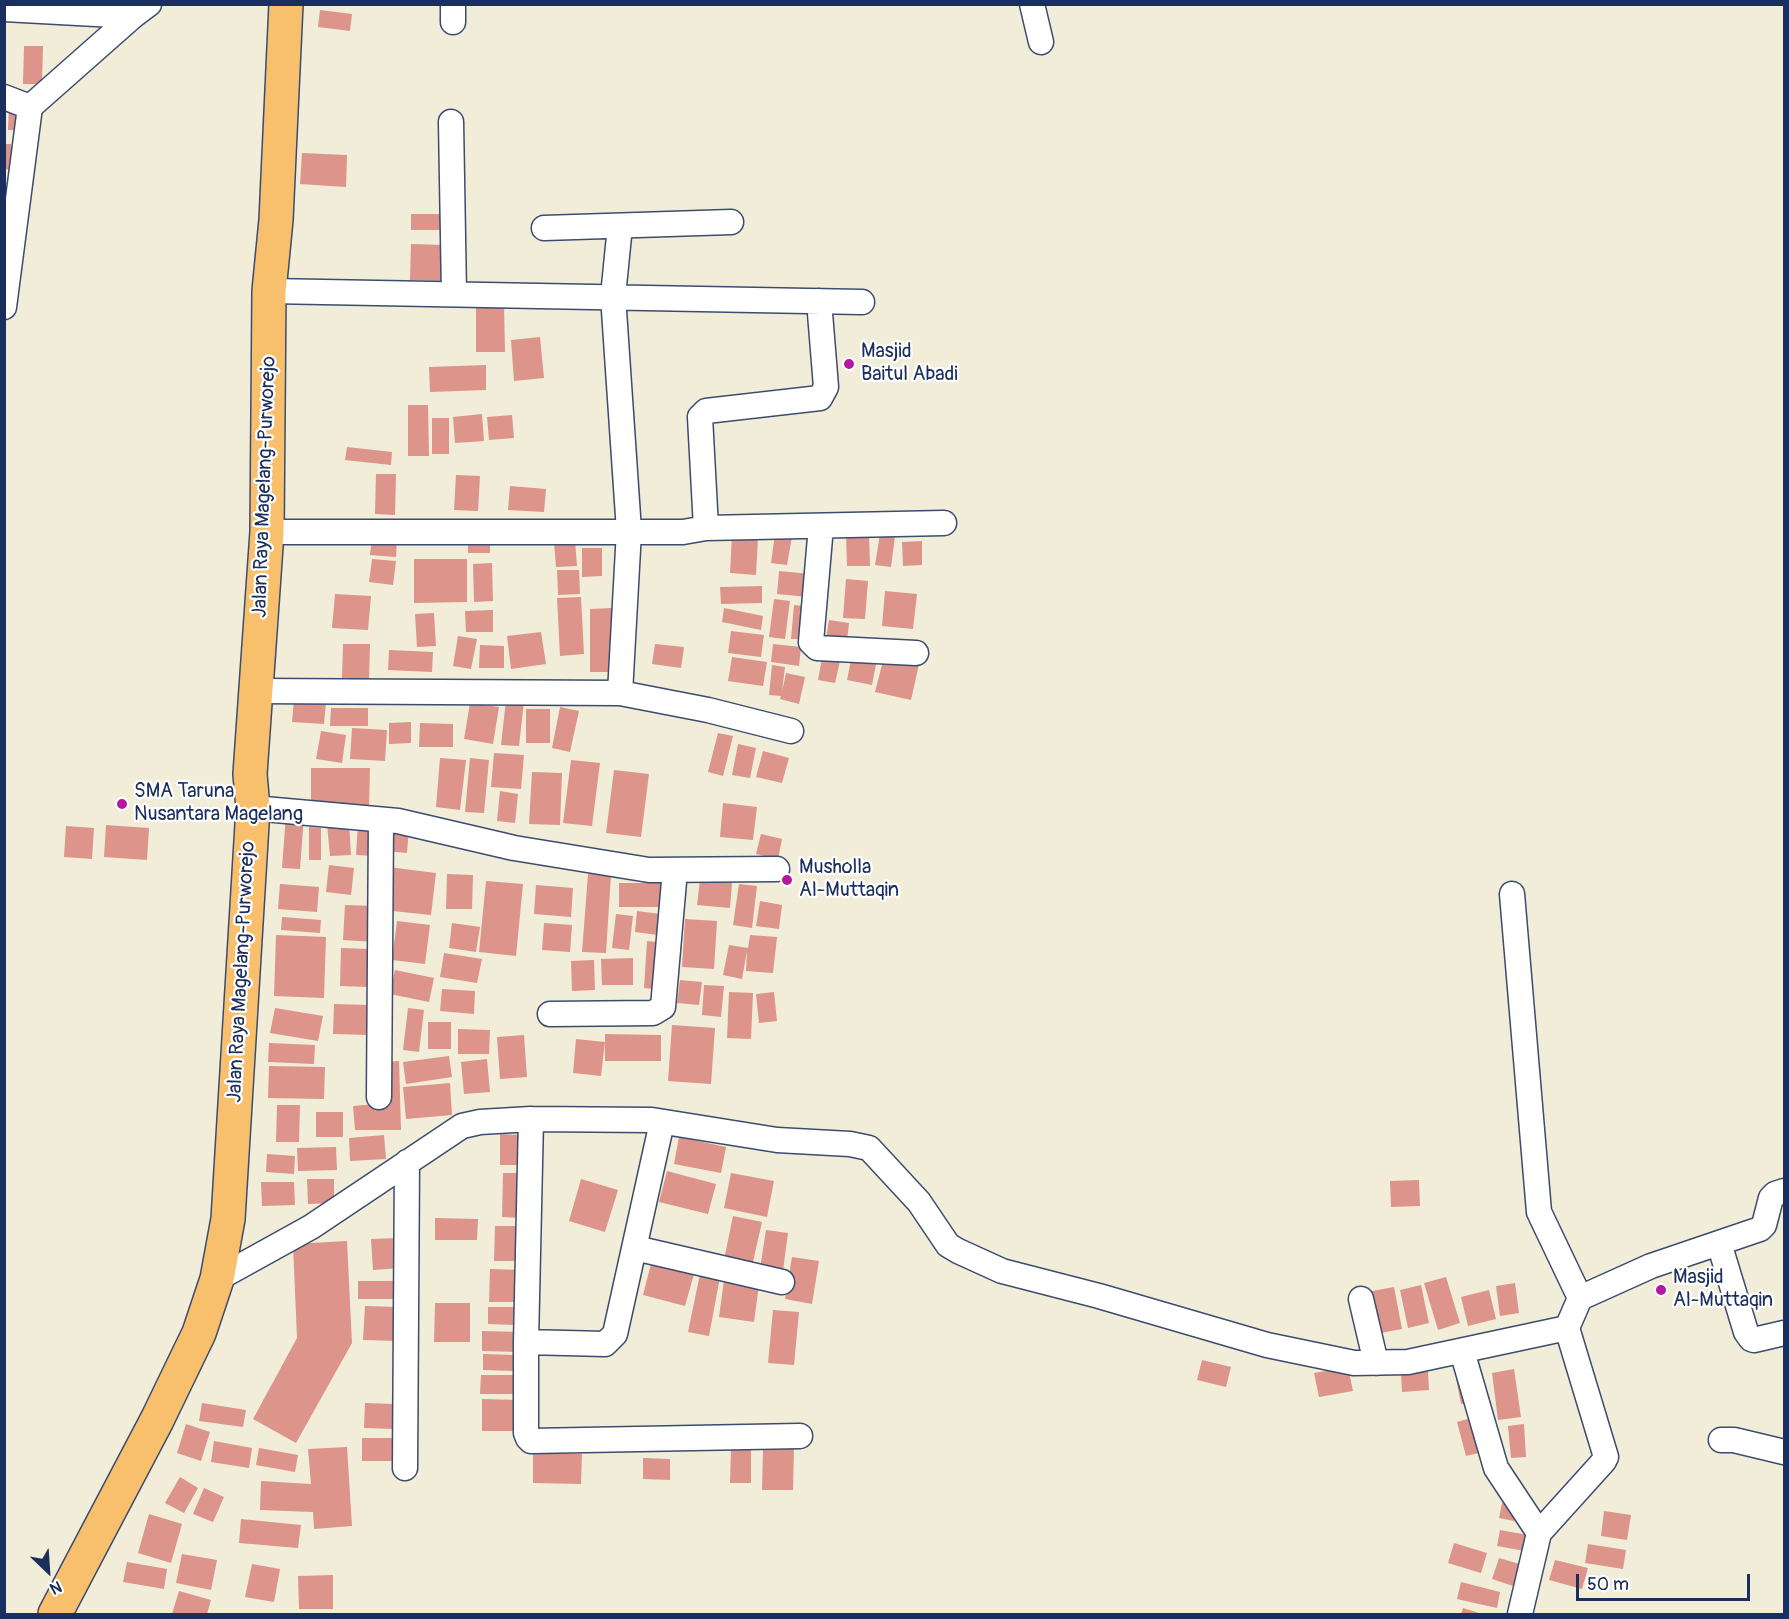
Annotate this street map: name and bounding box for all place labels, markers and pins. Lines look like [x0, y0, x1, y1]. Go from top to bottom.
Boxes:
place label: Masjid Baitul Abadi [861, 340, 958, 387]
marker: Masjid Baitul Abadi [842, 357, 856, 371]
place label: SMA Taruna Nusantara Magelang [134, 780, 303, 827]
marker: SMA Taruna Nusantara Magelang [115, 797, 129, 811]
place label: Musholla Al-Muttaqin [799, 856, 899, 903]
marker: Musholla Al-Muttaqin [780, 873, 794, 887]
place label: Masjid Al-Muttaqin [1673, 1266, 1773, 1313]
marker: Masjid Al-Muttaqin [1654, 1283, 1668, 1297]

